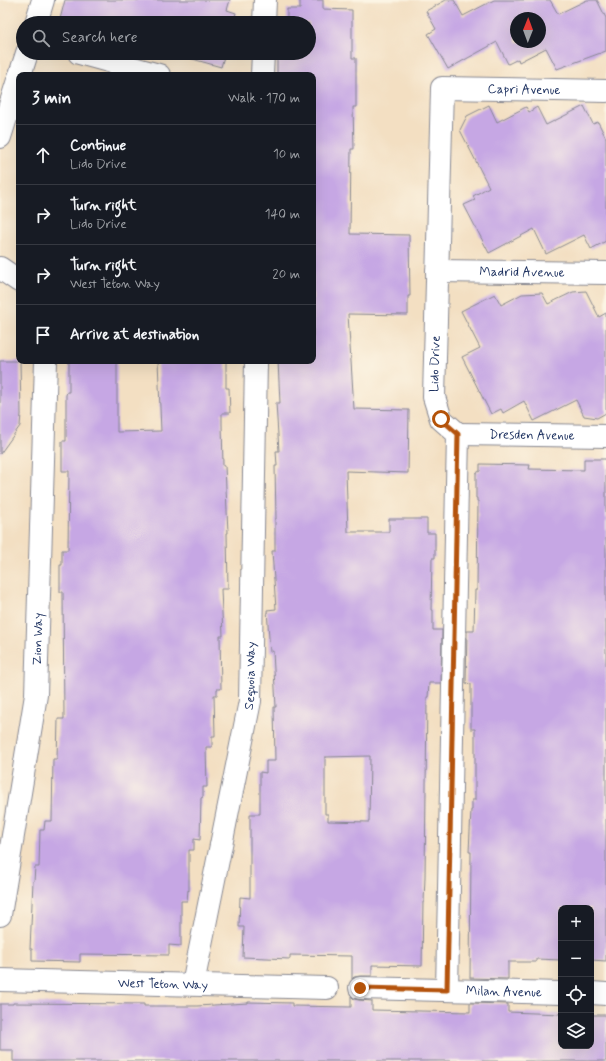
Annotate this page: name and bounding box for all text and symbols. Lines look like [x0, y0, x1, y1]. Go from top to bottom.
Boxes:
north arrow [510, 12, 546, 48]
search box [16, 16, 316, 60]
icon: search [30, 27, 52, 49]
text: Search here [62, 28, 138, 48]
street label: Capri Avenue [487, 80, 561, 99]
text: 3 min [32, 87, 71, 109]
text: Walk · 170 m [228, 90, 300, 107]
text: Continue [70, 136, 126, 156]
icon: ahead [32, 144, 54, 166]
text: 10 m [273, 146, 300, 163]
text: Lido Drive [70, 156, 127, 173]
text: Turn right [70, 196, 137, 216]
icon: right [32, 204, 54, 226]
text: 140 m [265, 206, 300, 223]
text: Lido Drive [70, 216, 127, 233]
text: Turn right [70, 256, 137, 276]
street label: Madrid Avenue [479, 263, 565, 281]
icon: right [32, 264, 54, 286]
text: 20 m [272, 266, 300, 283]
text: West Teton Way [70, 276, 160, 293]
icon: arrive [32, 324, 54, 346]
text: Arrive at destination [70, 325, 199, 345]
street label: Lido Drive [426, 335, 444, 392]
route start [432, 410, 450, 428]
street label: Dresden Avenue [489, 426, 575, 444]
street label: Zion Way [28, 612, 47, 666]
street label: Sequoia Way [240, 641, 260, 711]
map controls [558, 905, 594, 1049]
button: + [558, 905, 594, 941]
button: − [558, 941, 594, 977]
street label: West Teton Way [118, 974, 208, 994]
button: locate [558, 977, 594, 1013]
route end [351, 979, 369, 997]
street label: Milan Avenue [466, 982, 542, 1001]
button: layers [558, 1013, 594, 1049]

